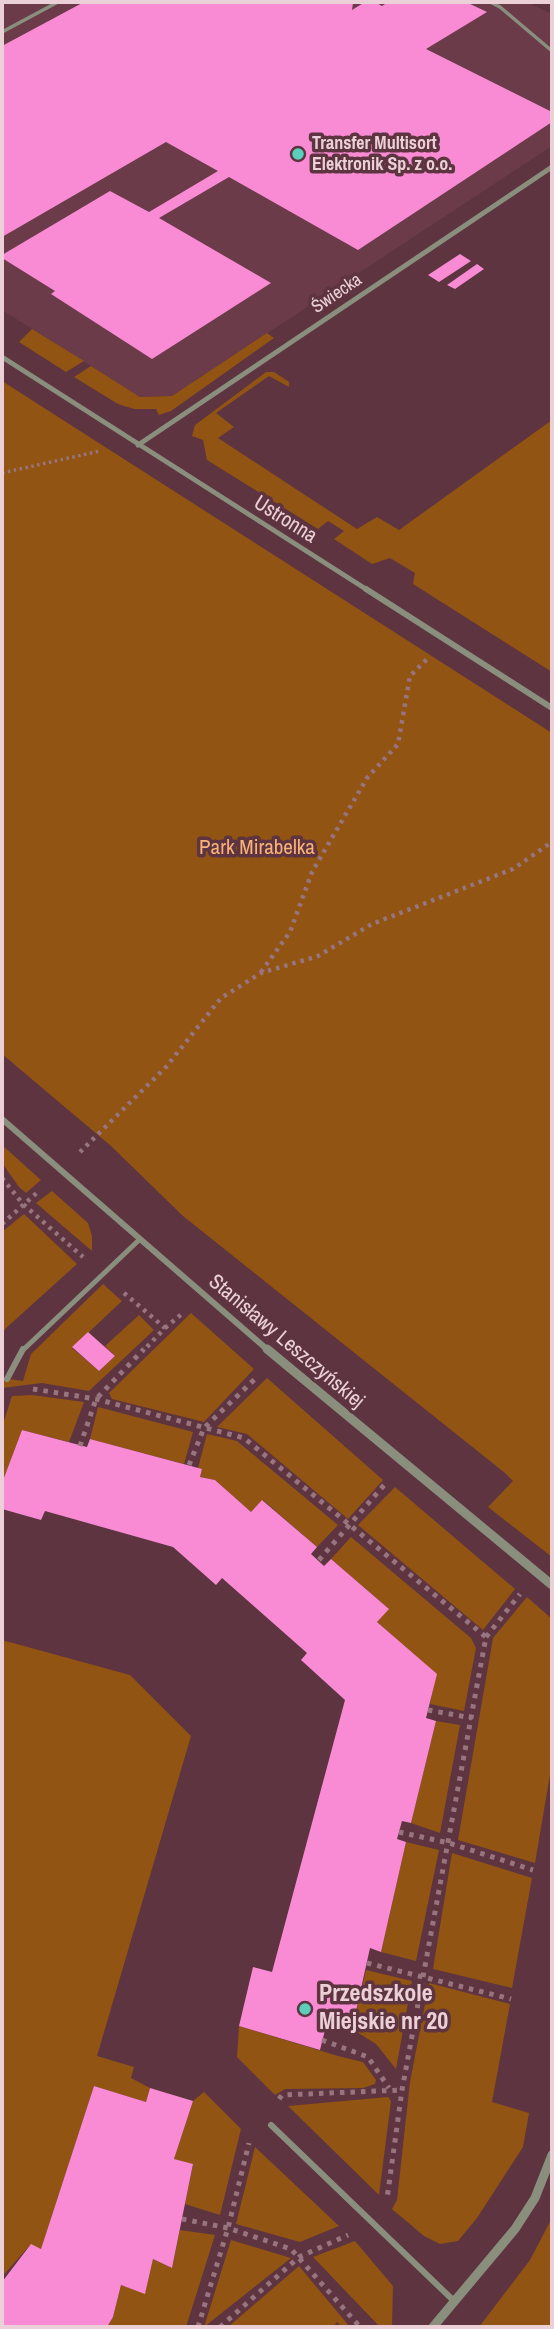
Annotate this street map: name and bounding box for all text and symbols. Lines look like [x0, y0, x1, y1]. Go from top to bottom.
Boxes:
place label: Transfer Multisort Elektronik Sp. z o.o. [312, 133, 452, 176]
marker: Transfer Multisort Elektronik Sp. z o.o. [290, 146, 306, 162]
street label: Świecka [308, 269, 366, 319]
street label: Ustronna [249, 491, 321, 549]
park label: Park Mirabelka [199, 835, 315, 861]
street label: Stanisławy Leszczyńskiej [203, 1270, 369, 1414]
place label: Przedszkole Miejskie nr 20 [319, 1981, 448, 2037]
marker: Przedszkole Miejskie nr 20 [297, 2001, 313, 2017]

